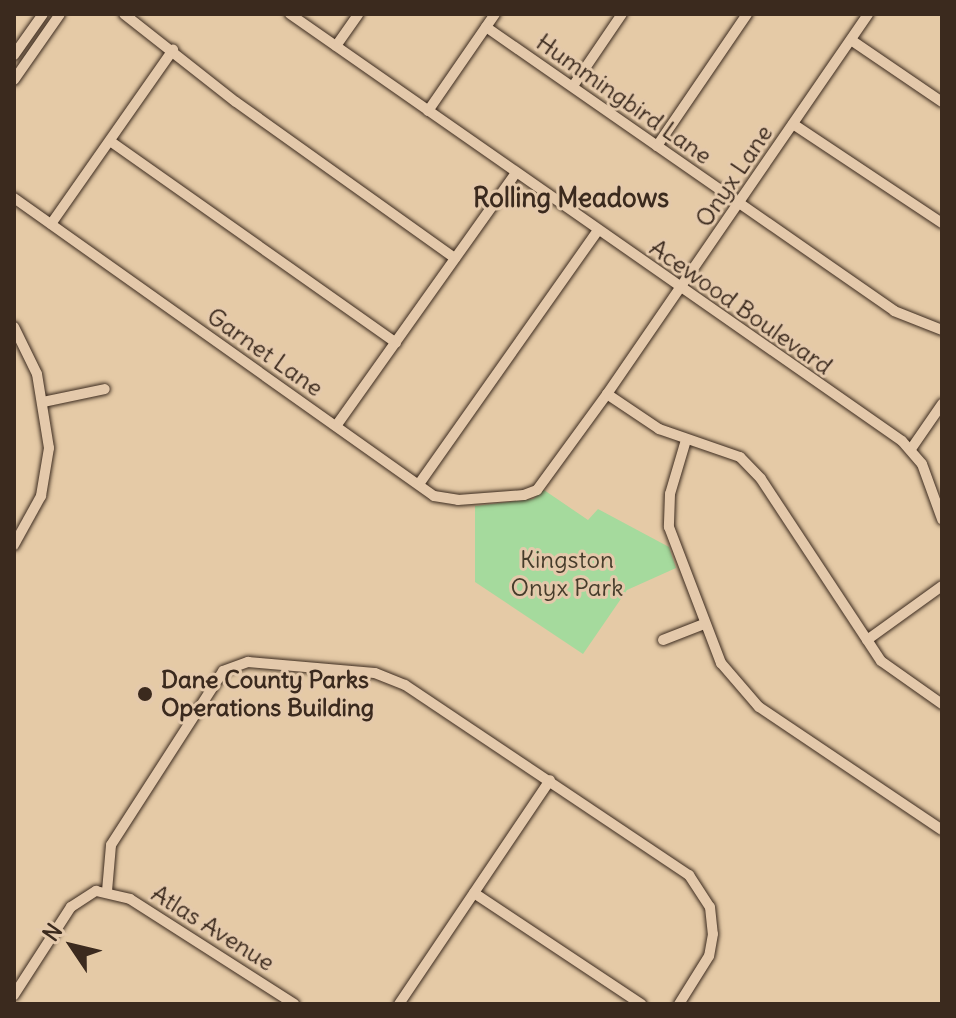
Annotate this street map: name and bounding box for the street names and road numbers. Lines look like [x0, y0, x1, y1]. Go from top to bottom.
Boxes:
street label: Hummingbird Lane [531, 28, 717, 170]
street label: Onyx Lane [689, 119, 779, 233]
street label: Acewood Boulevard [644, 233, 838, 381]
street label: Garnet Lane [201, 302, 329, 402]
street label: Atlas Avenue [146, 879, 280, 977]

